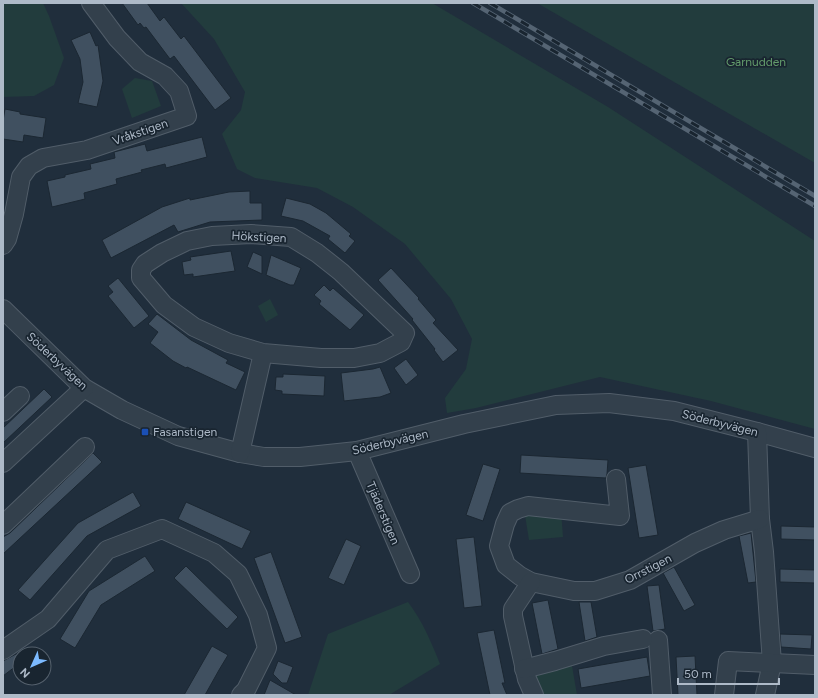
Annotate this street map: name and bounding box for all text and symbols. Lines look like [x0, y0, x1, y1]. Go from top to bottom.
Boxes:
park label: Garnudden [726, 55, 786, 69]
street label: Vråkstigen [111, 116, 170, 148]
street label: Hökstigen [231, 229, 287, 245]
street label: Söderbyvägen [24, 329, 90, 393]
street label: Söderbyvägen [681, 407, 760, 439]
place label: Fasanstigen [153, 425, 217, 439]
street label: Söderbyvägen [351, 426, 430, 458]
marker: Fasanstigen [140, 427, 150, 437]
street label: Tjäderstigen [364, 480, 403, 547]
street label: Orrstigen [622, 551, 674, 587]
north arrow [12, 646, 52, 686]
scale bar [678, 660, 779, 686]
text: N [18, 665, 33, 680]
text: 50 m [684, 667, 712, 681]

